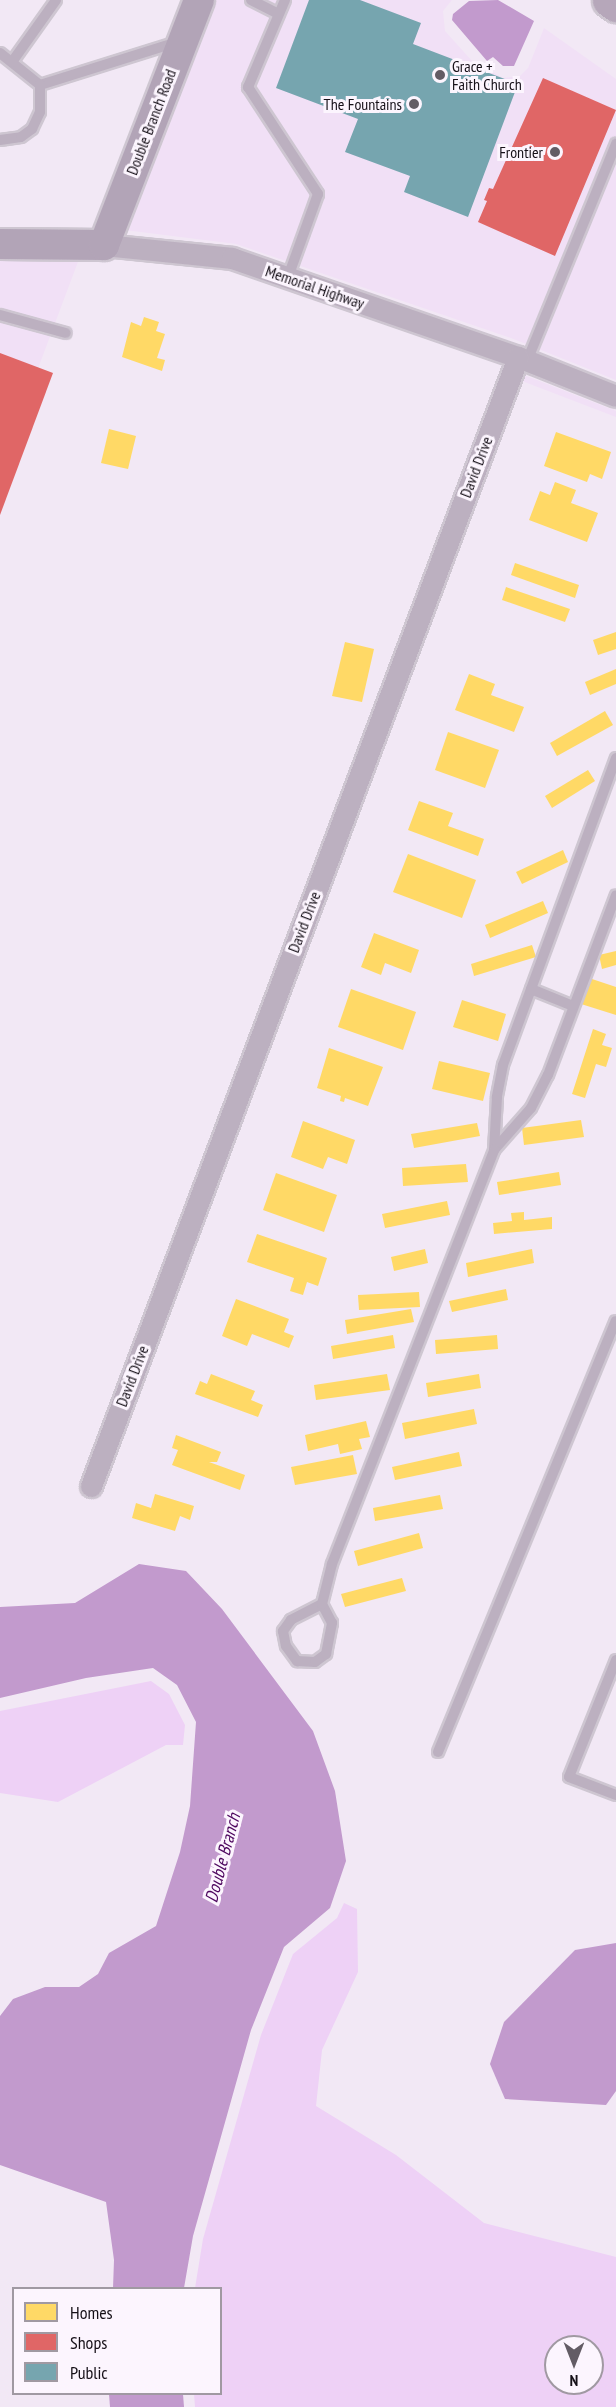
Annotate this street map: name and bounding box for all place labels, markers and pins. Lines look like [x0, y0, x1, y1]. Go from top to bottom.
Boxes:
place label: Grace + Faith Church [452, 56, 522, 94]
marker: Grace + Faith Church [433, 68, 447, 82]
place label: The Fountains [324, 94, 402, 114]
marker: The Fountains [407, 97, 421, 111]
place label: Frontier [499, 142, 543, 162]
marker: Frontier [548, 145, 562, 159]

